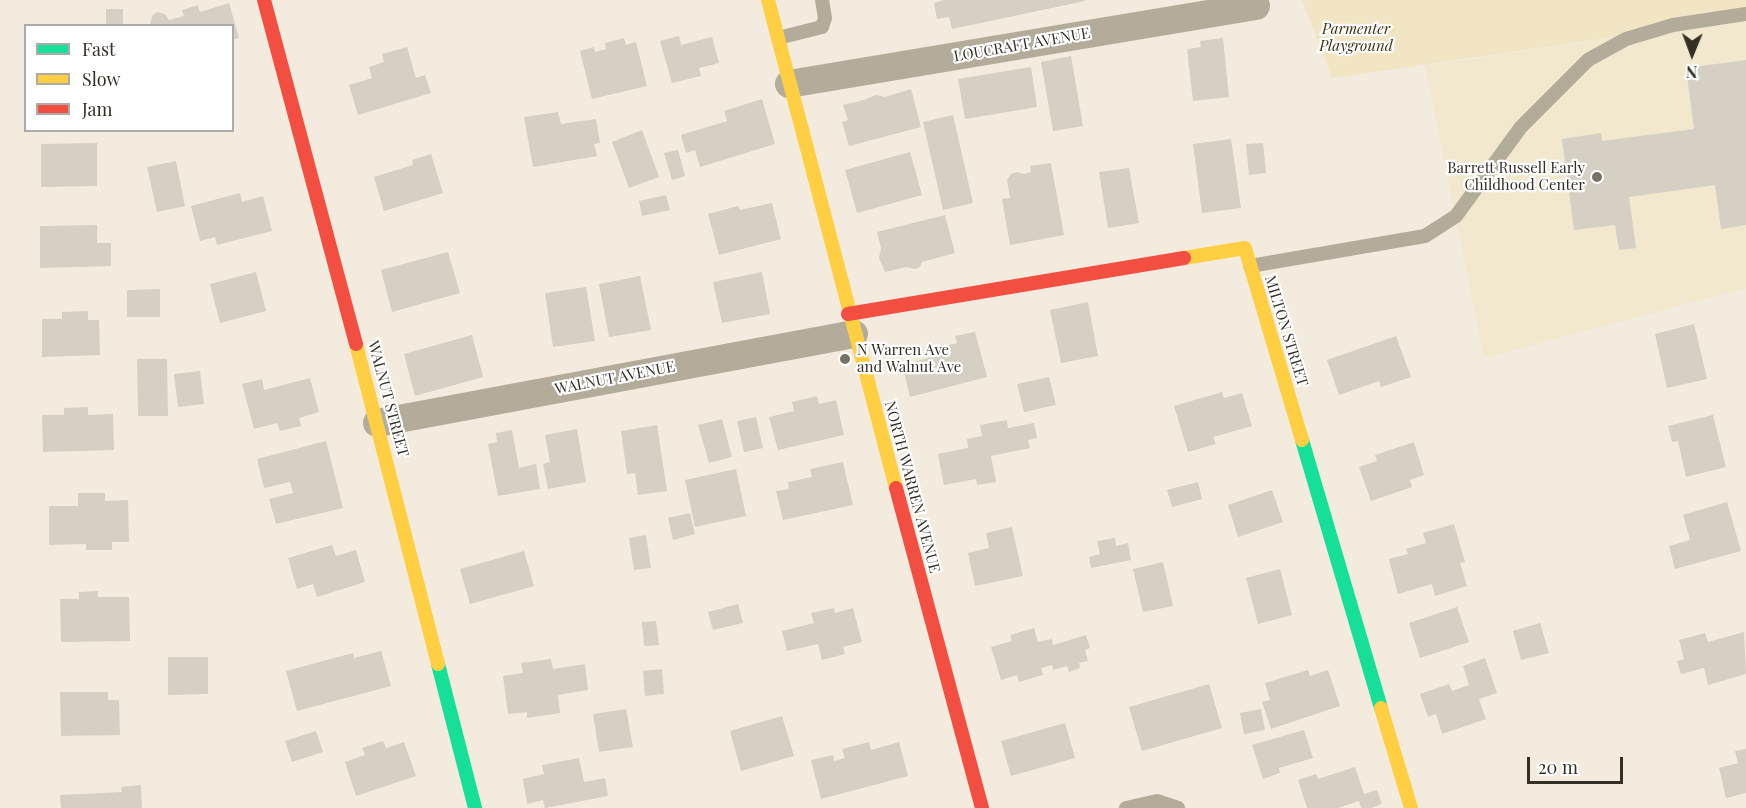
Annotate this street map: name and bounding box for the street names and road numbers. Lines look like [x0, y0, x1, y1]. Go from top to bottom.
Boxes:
street label: LOUCRAFT AVENUE [952, 24, 1092, 66]
street label: MILTON STREET [1261, 273, 1311, 389]
street label: WALNUT STREET [364, 339, 412, 459]
street label: WALNUT AVENUE [554, 358, 676, 398]
street label: NORTH WARREN AVENUE [880, 399, 944, 575]

